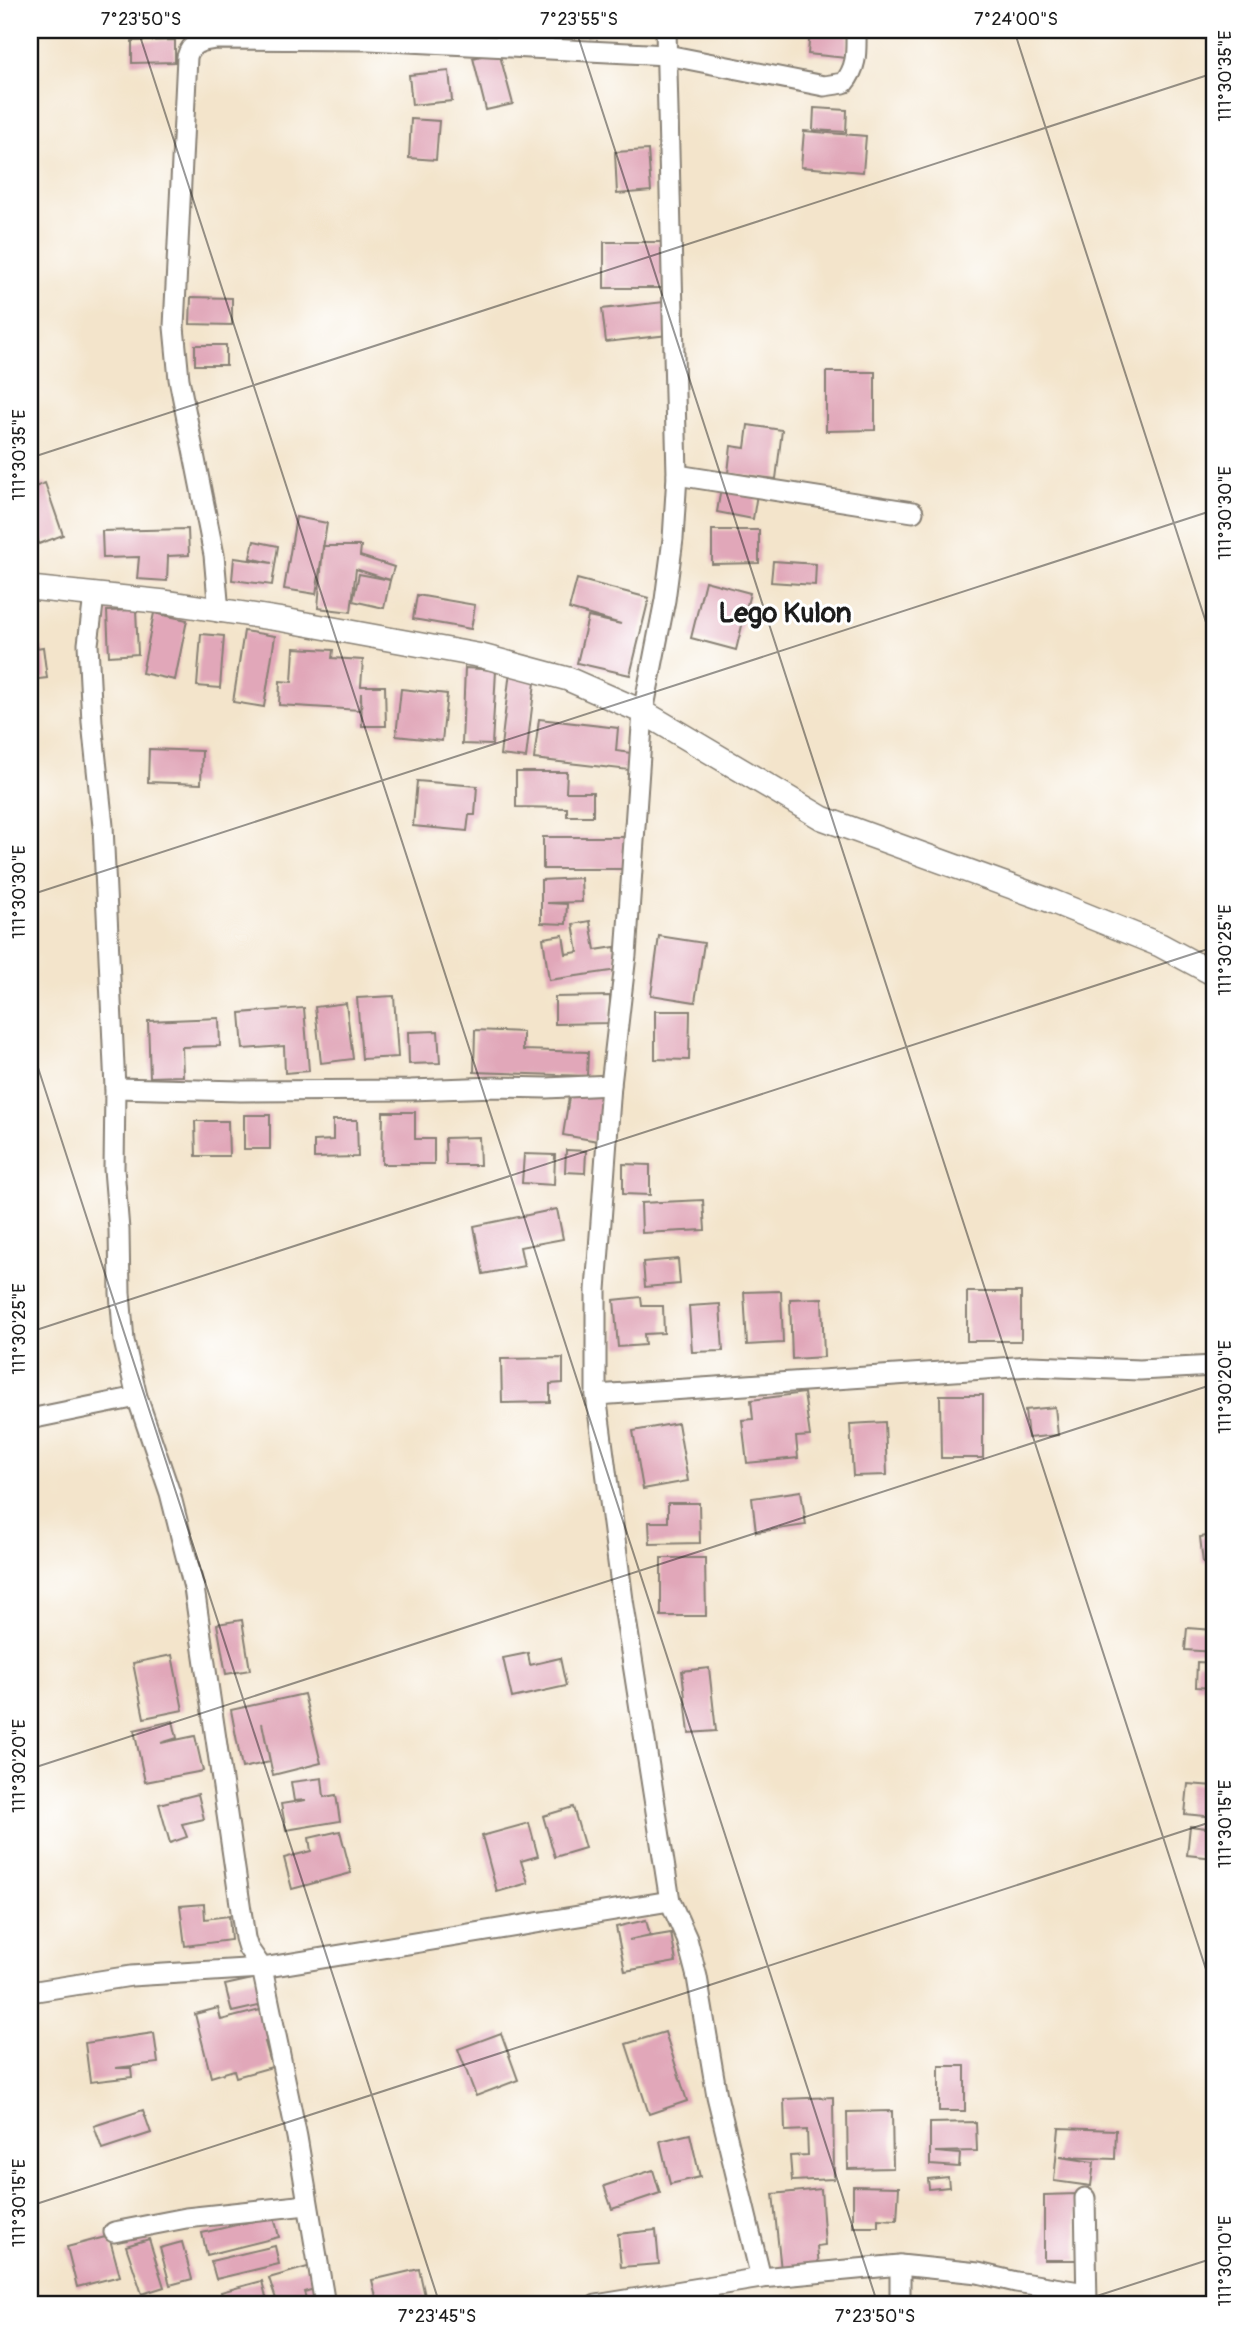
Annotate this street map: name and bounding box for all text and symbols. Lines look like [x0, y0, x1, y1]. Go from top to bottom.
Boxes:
text: 7°23'50"S [101, 8, 181, 31]
text: 7°23'55"S [540, 8, 618, 31]
text: 7°24'00"S [974, 8, 1058, 31]
text: 111°30'35"E [1214, 30, 1237, 122]
text: 111°30'35"E [8, 409, 31, 501]
text: 111°30'30"E [1214, 466, 1237, 560]
district label: Lego Kulon [718, 596, 852, 631]
text: 111°30'30"E [8, 845, 31, 939]
text: 111°30'25"E [1214, 904, 1237, 996]
text: 111°30'25"E [8, 1283, 31, 1375]
text: 111°30'20"E [1214, 1340, 1237, 1434]
text: 111°30'20"E [8, 1719, 31, 1813]
text: 111°30'15"E [1214, 1780, 1237, 1868]
text: 111°30'15"E [8, 2159, 31, 2247]
text: 111°30'10"E [1214, 2216, 1237, 2306]
text: 7°23'45"S [398, 2305, 476, 2328]
text: 7°23'50"S [835, 2305, 915, 2328]

